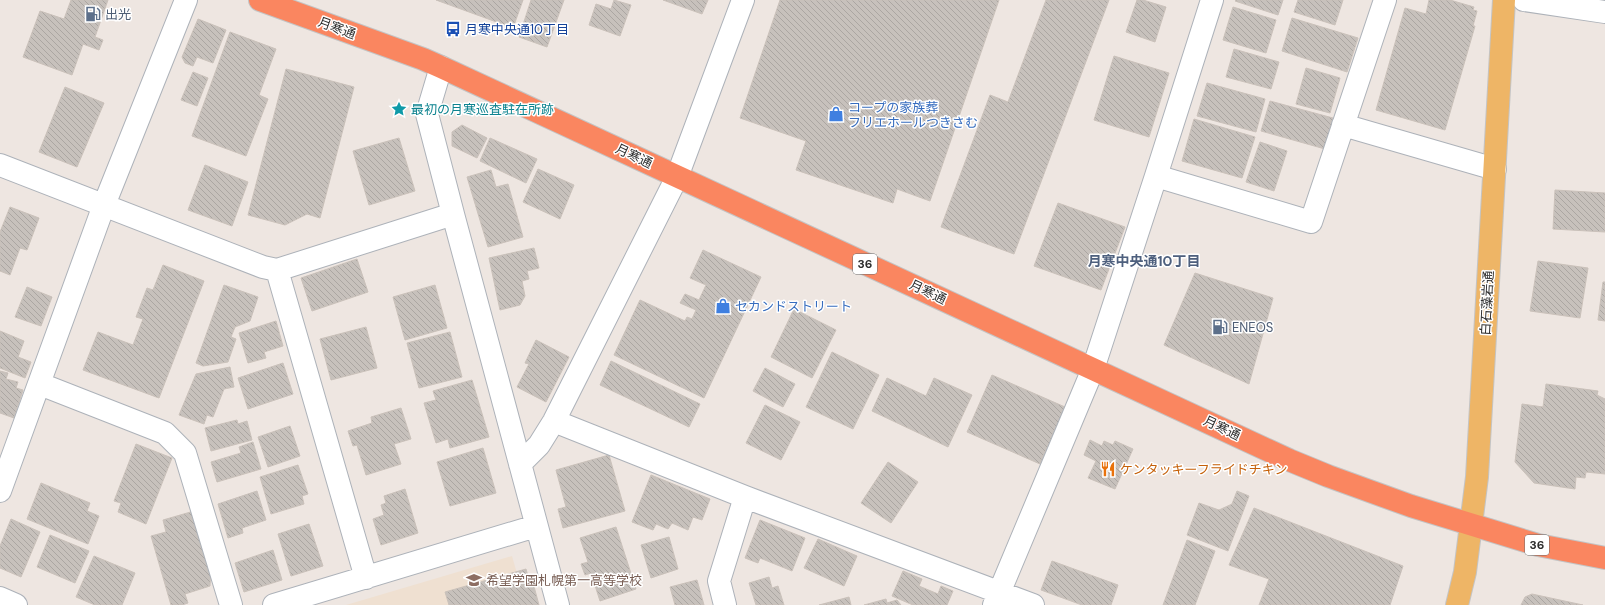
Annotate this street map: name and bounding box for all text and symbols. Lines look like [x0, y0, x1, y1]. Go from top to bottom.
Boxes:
fuel station icon: 出光 [84, 5, 102, 23]
place label: 出光 [105, 6, 131, 23]
street label: 月寒通 [316, 13, 358, 43]
bus stop icon: 月寒中央通10丁目 [444, 20, 462, 38]
place label: 月寒中央通10丁目 [465, 21, 569, 38]
place label: コープの家族葬 フリエホールつきさむ [848, 99, 978, 131]
place icon: 最初の月寒巡査駐在所跡 [390, 100, 408, 118]
place label: 最初の月寒巡査駐在所跡 [411, 101, 554, 118]
shop icon: コープの家族葬 フリエホールつきさむ [827, 105, 845, 123]
street label: 月寒通 [613, 140, 655, 172]
district label: 月寒中央通10丁目 [1088, 252, 1200, 270]
road number: 36 [853, 254, 877, 274]
street label: 白石藻岩通 [1477, 270, 1497, 336]
street label: 月寒通 [907, 276, 949, 308]
shop icon: セカンドストリート [714, 297, 732, 315]
place label: セカンドストリート [735, 298, 852, 315]
fuel station icon: ENEOS [1211, 318, 1229, 336]
place label: ENEOS [1232, 319, 1273, 336]
street label: 月寒通 [1201, 412, 1243, 444]
restaurant icon: ケンタッキーフライドチキン [1099, 460, 1117, 478]
place label: ケンタッキーフライドチキン [1120, 461, 1287, 478]
road number: 36 [1525, 535, 1549, 555]
school or university icon: 希望学園札幌第一高等学校 [465, 571, 483, 589]
place label: 希望学園札幌第一高等学校 [486, 572, 642, 589]

